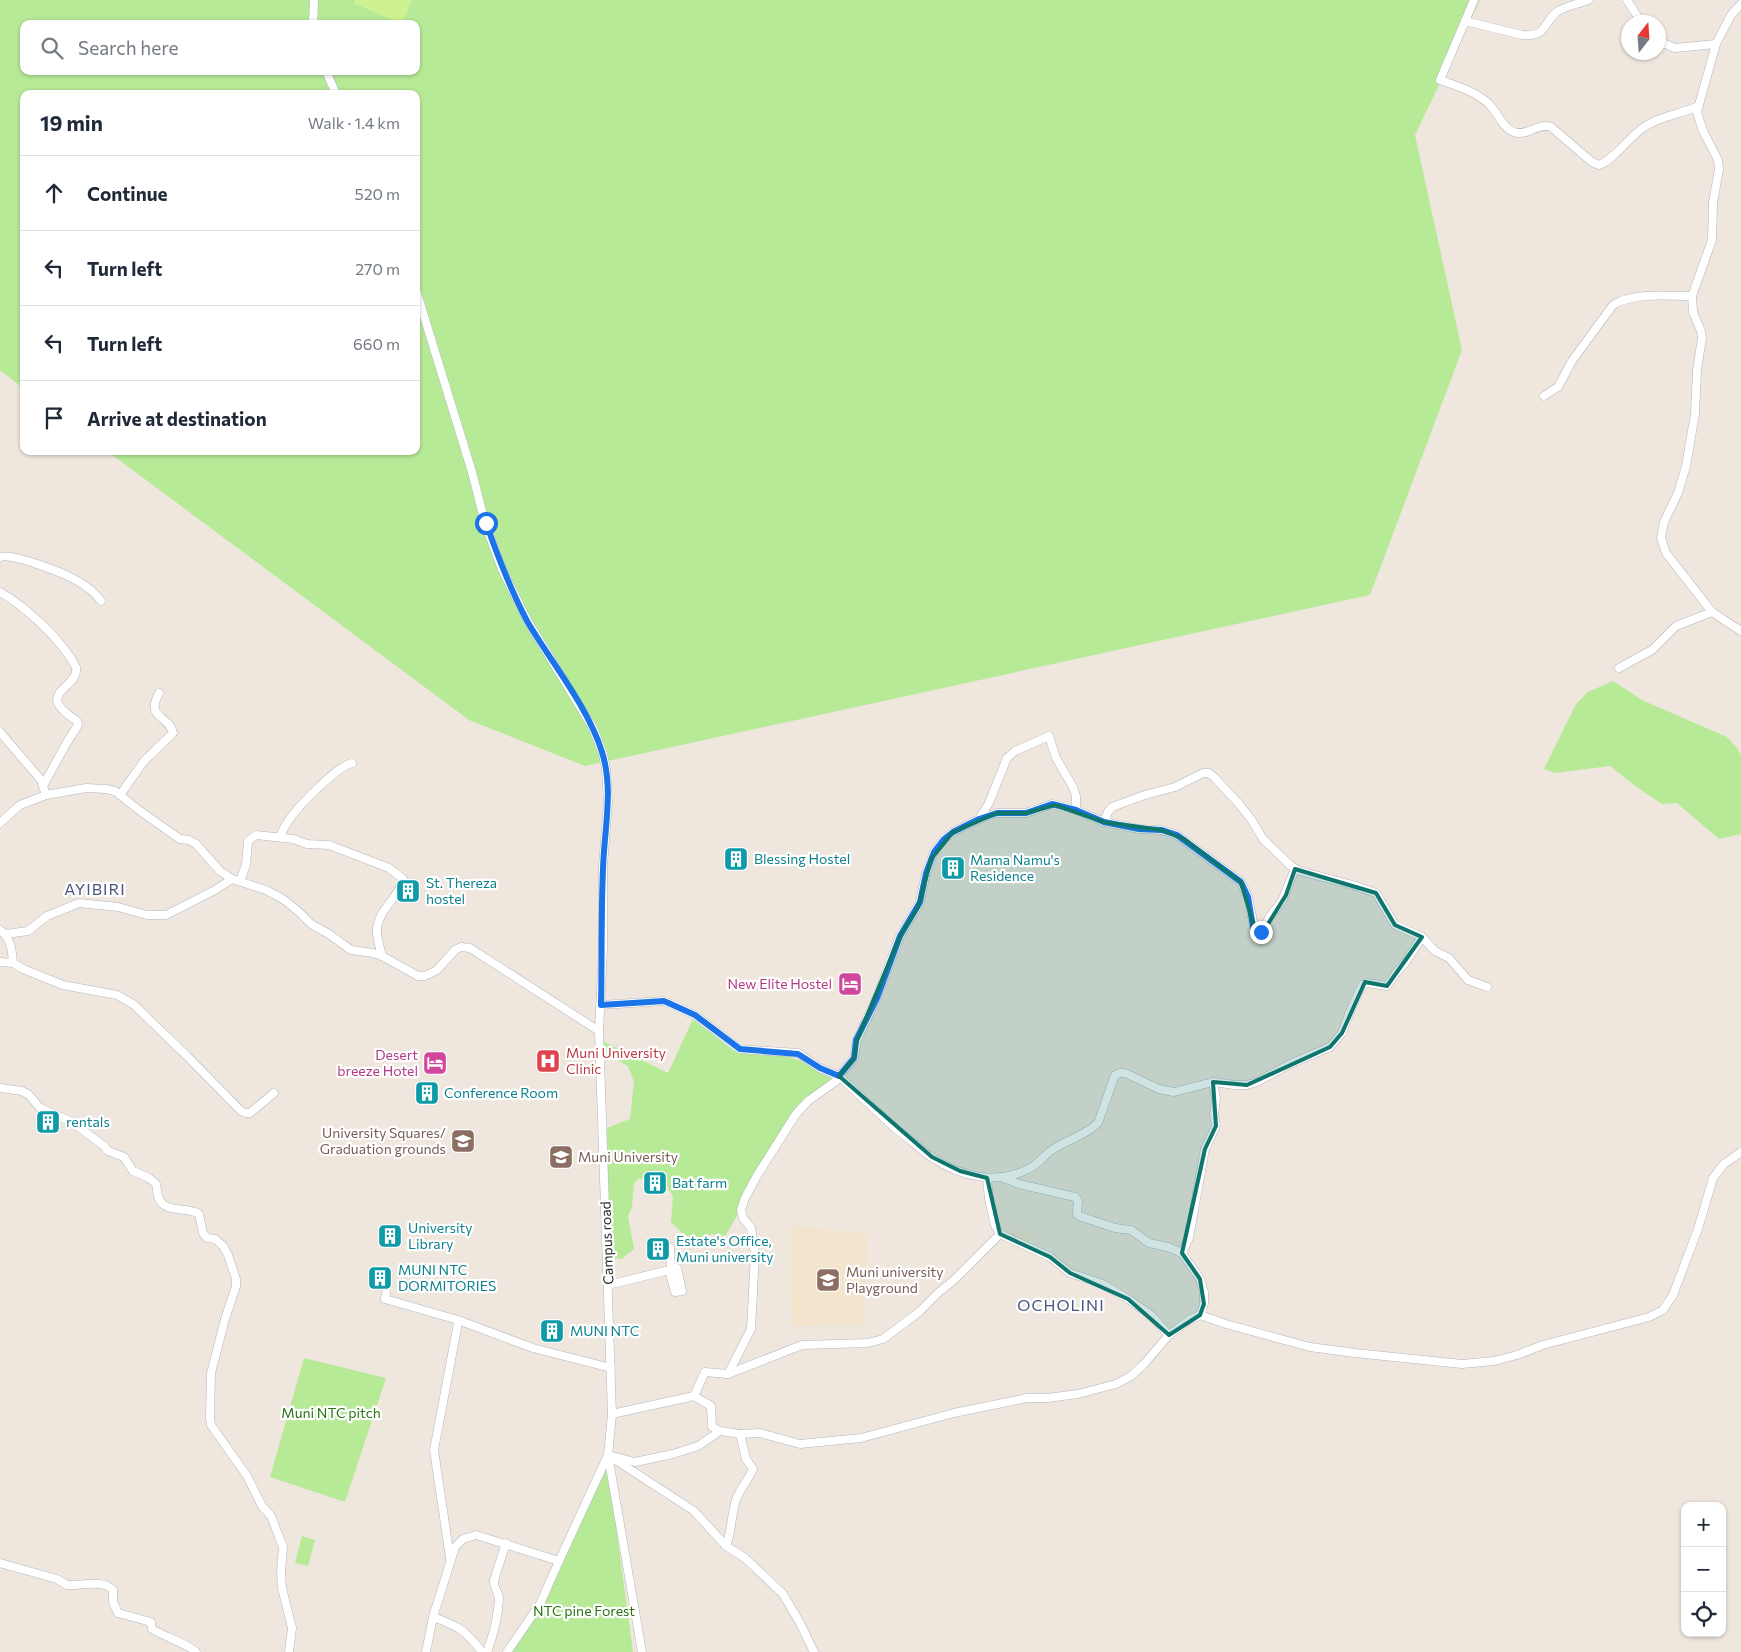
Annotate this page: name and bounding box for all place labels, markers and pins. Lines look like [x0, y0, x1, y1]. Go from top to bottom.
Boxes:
building icon: Blessing Hostel [723, 846, 749, 872]
place label: Blessing Hostel [754, 850, 850, 867]
place label: Mama Namu's Residence [970, 851, 1060, 884]
building icon: Mama Namu's Residence [940, 855, 966, 881]
place label: St. Thereza hostel [426, 874, 497, 907]
building icon: St. Thereza hostel [395, 878, 421, 904]
hotel icon: New Elite Hostel [837, 971, 863, 997]
place label: New Elite Hostel [728, 975, 832, 992]
place label: Muni University Clinic [566, 1044, 666, 1077]
place label: Desert breeze Hotel [337, 1046, 418, 1079]
hospital icon: Muni University Clinic [535, 1048, 561, 1074]
hotel icon: Desert breeze Hotel [422, 1050, 448, 1076]
building icon: Conference Room [414, 1080, 440, 1106]
place label: Conference Room [444, 1084, 558, 1101]
building icon: rentals [35, 1109, 61, 1135]
place label: rentals [66, 1113, 110, 1130]
place label: University Squares/ Graduation grounds [320, 1124, 446, 1157]
school or university icon: University Squares/ Graduation grounds [450, 1128, 476, 1154]
school or university icon: Muni University [548, 1144, 574, 1170]
place label: Muni University [578, 1148, 678, 1165]
building icon: Bat farm [642, 1170, 668, 1196]
place label: Bat farm [672, 1174, 727, 1191]
place label: University Library [408, 1219, 472, 1252]
building icon: University Library [377, 1223, 403, 1249]
place label: Estate's Office, Muni university [676, 1232, 774, 1265]
building icon: Estate's Office, Muni university [645, 1236, 671, 1262]
place label: MUNI NTC DORMITORIES [398, 1261, 496, 1294]
place label: Muni university Playground [846, 1263, 944, 1296]
building icon: MUNI NTC DORMITORIES [367, 1265, 393, 1291]
school or university icon: Muni university Playground [815, 1267, 841, 1293]
building icon: MUNI NTC [539, 1318, 565, 1344]
place label: MUNI NTC [570, 1322, 639, 1339]

